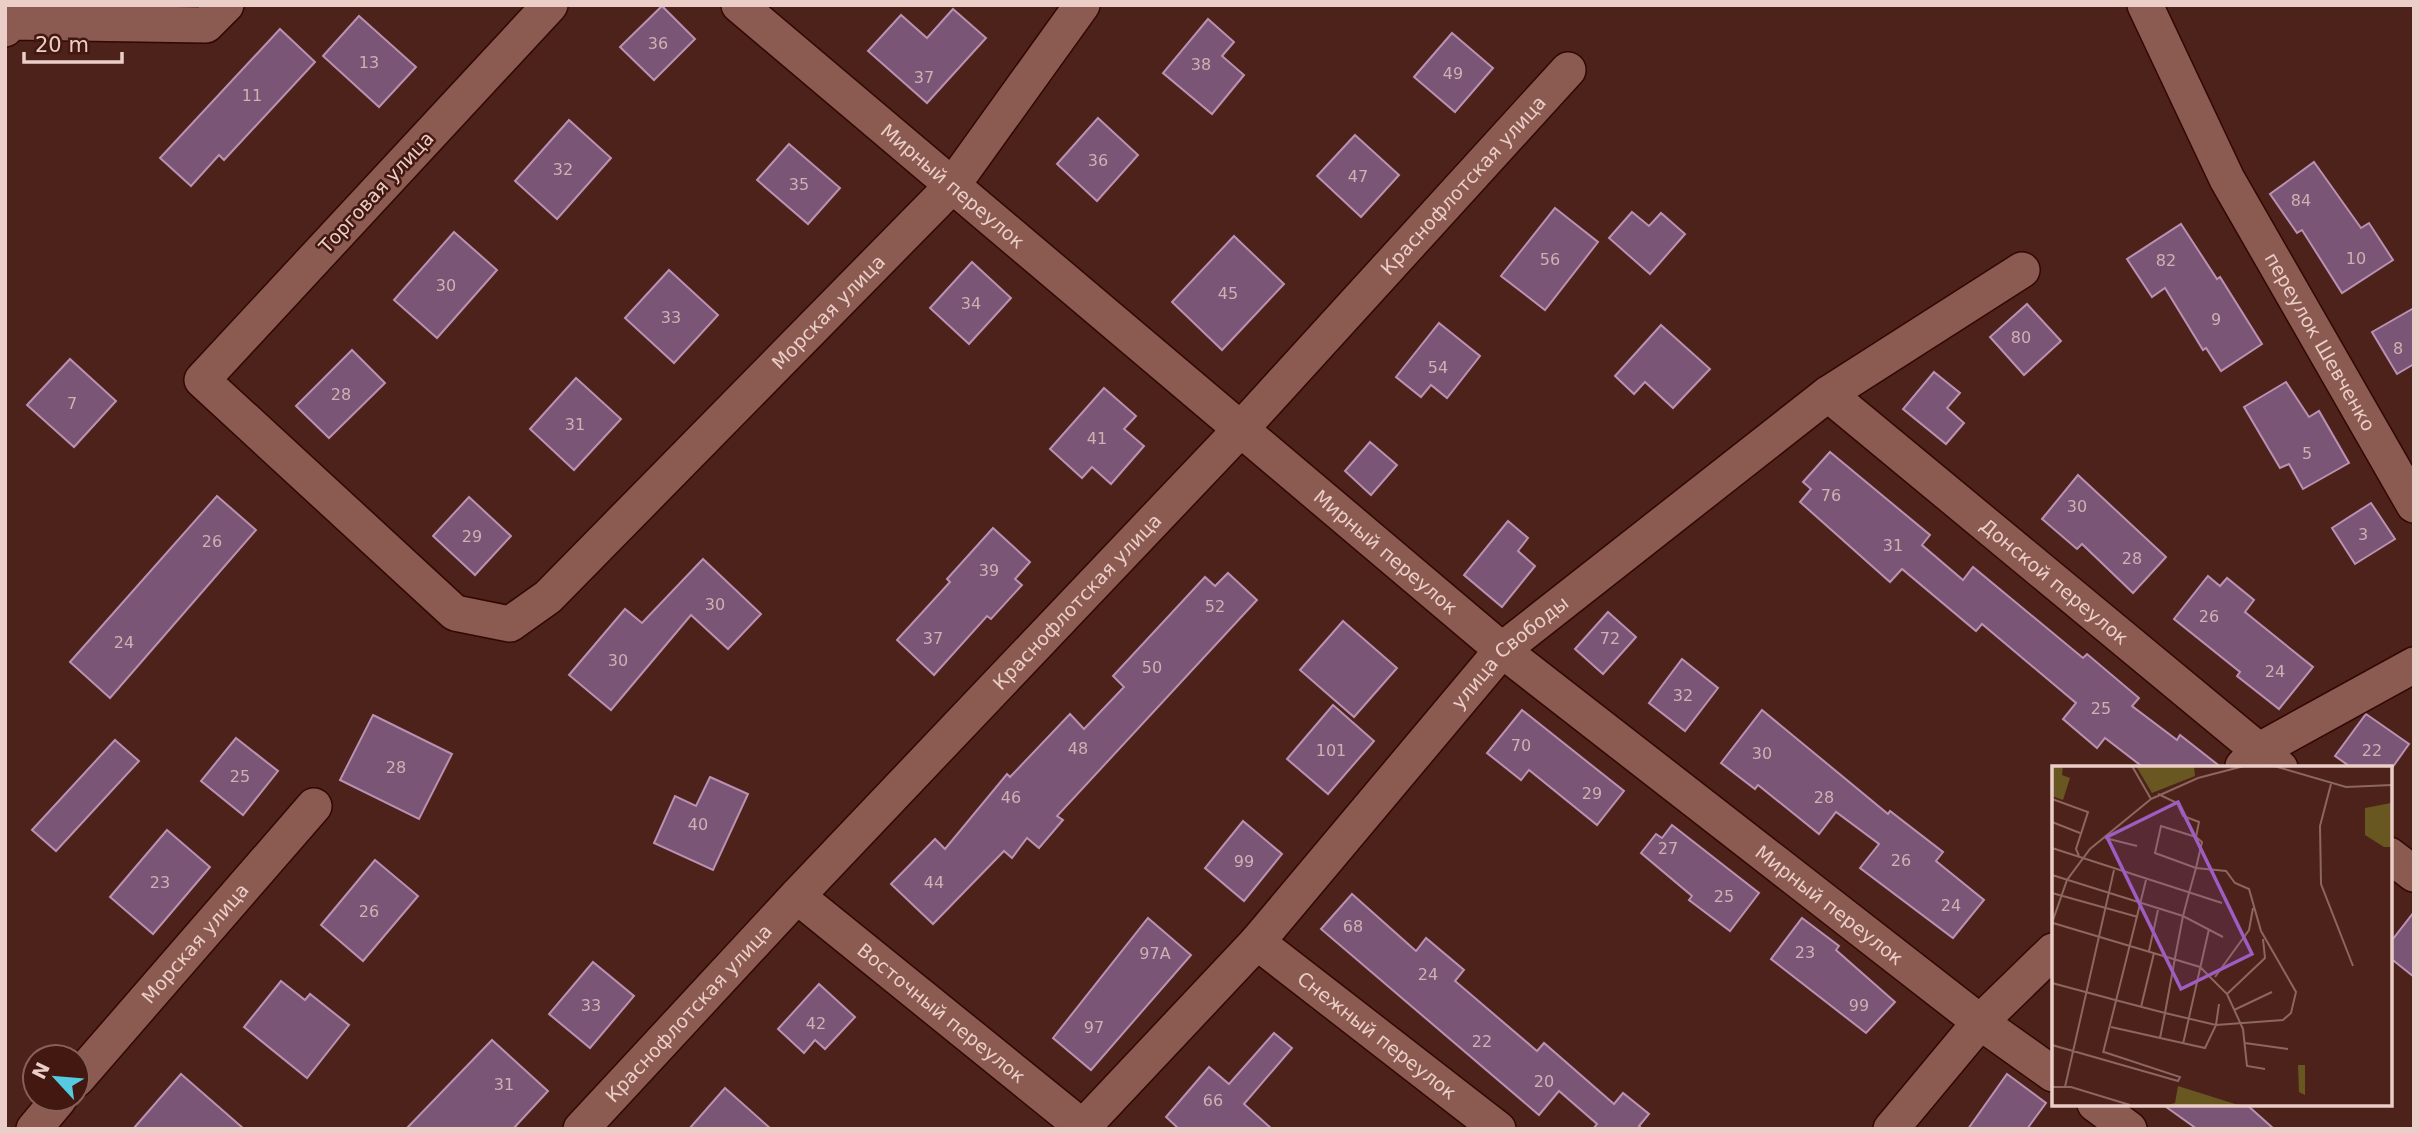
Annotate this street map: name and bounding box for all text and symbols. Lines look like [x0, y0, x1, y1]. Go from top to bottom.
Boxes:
scale bar [24, 21, 122, 65]
text: 20 m [35, 33, 89, 57]
house number: 36 [648, 34, 668, 53]
house number: 13 [359, 53, 379, 72]
house number: 38 [1191, 55, 1211, 74]
house number: 49 [1443, 64, 1463, 83]
house number: 37 [914, 68, 934, 87]
house number: 11 [242, 86, 262, 105]
street label: Краснофлотская улица [1376, 91, 1550, 279]
street label: Мирный переулок [877, 119, 1029, 253]
street label: Торговая улица [314, 127, 438, 258]
house number: 36 [1088, 151, 1108, 170]
house number: 32 [553, 160, 573, 179]
house number: 47 [1348, 167, 1368, 186]
house number: 35 [789, 175, 809, 194]
house number: 84 [2291, 191, 2311, 210]
street label: переулок Шевченко [2261, 249, 2380, 435]
house number: 10 [2346, 249, 2366, 268]
street label: Морская улица [767, 250, 889, 374]
house number: 56 [1540, 250, 1560, 269]
house number: 82 [2156, 251, 2176, 270]
house number: 30 [436, 276, 456, 295]
house number: 45 [1218, 284, 1238, 303]
house number: 34 [961, 294, 981, 313]
house number: 33 [661, 308, 681, 327]
house number: 9 [2211, 310, 2221, 329]
house number: 80 [2011, 328, 2031, 347]
house number: 8 [2393, 339, 2403, 358]
house number: 54 [1428, 358, 1448, 377]
house number: 28 [331, 385, 351, 404]
house number: 7 [67, 394, 77, 413]
house number: 31 [565, 415, 585, 434]
house number: 41 [1087, 429, 1107, 448]
house number: 5 [2302, 444, 2312, 463]
street label: Мирный переулок [1310, 485, 1462, 619]
house number: 76 [1821, 486, 1841, 505]
house number: 30 [2067, 497, 2087, 516]
street label: Краснофлотская улица [988, 509, 1166, 694]
street label: Донской переулок [1976, 514, 2133, 649]
house number: 3 [2358, 525, 2368, 544]
house number: 29 [462, 527, 482, 546]
house number: 26 [202, 532, 222, 551]
house number: 31 [1883, 536, 1903, 555]
house number: 28 [2122, 549, 2142, 568]
house number: 39 [979, 561, 999, 580]
street label: улица Свободы [1447, 591, 1573, 713]
house number: 30 [705, 595, 725, 614]
house number: 52 [1205, 597, 1225, 616]
house number: 26 [2199, 607, 2219, 626]
house number: 37 [923, 629, 943, 648]
house number: 72 [1600, 629, 1620, 648]
house number: 24 [114, 633, 134, 652]
house number: 30 [608, 651, 628, 670]
house number: 50 [1142, 658, 1162, 677]
house number: 24 [2265, 662, 2285, 681]
house number: 32 [1673, 686, 1693, 705]
house number: 25 [2091, 699, 2111, 718]
house number: 70 [1511, 736, 1531, 755]
house number: 48 [1068, 739, 1088, 758]
house number: 101 [1316, 741, 1346, 760]
house number: 22 [2362, 741, 2382, 760]
house number: 30 [1752, 744, 1772, 763]
house number: 28 [386, 758, 406, 777]
inset map [2052, 766, 2391, 1106]
house number: 25 [230, 767, 250, 786]
house number: 29 [1582, 784, 1602, 803]
house number: 46 [1001, 788, 1021, 807]
house number: 28 [1814, 788, 1834, 807]
house number: 40 [688, 815, 708, 834]
house number: 27 [1658, 839, 1678, 858]
street label: Мирный переулок [1751, 841, 1908, 969]
house number: 26 [1891, 851, 1911, 870]
house number: 99 [1234, 852, 1254, 871]
house number: 23 [150, 873, 170, 892]
house number: 44 [924, 873, 944, 892]
street label: Морская улица [137, 879, 253, 1007]
house number: 25 [1714, 887, 1734, 906]
house number: 24 [1941, 896, 1961, 915]
house number: 26 [359, 902, 379, 921]
house number: 68 [1343, 917, 1363, 936]
street label: Краснофлотская улица [601, 920, 776, 1107]
street label: Восточный переулок [853, 939, 1030, 1087]
house number: 23 [1795, 943, 1815, 962]
house number: 97А [1139, 944, 1171, 963]
house number: 24 [1418, 965, 1438, 984]
street label: Снежный переулок [1293, 967, 1461, 1104]
house number: 33 [581, 996, 601, 1015]
house number: 99 [1849, 996, 1869, 1015]
house number: 42 [806, 1014, 826, 1033]
house number: 97 [1084, 1018, 1104, 1037]
house number: 22 [1472, 1032, 1492, 1051]
north arrow [21, 1043, 91, 1113]
text: N [27, 1059, 54, 1083]
house number: 20 [1534, 1072, 1554, 1091]
house number: 31 [494, 1075, 514, 1094]
house number: 66 [1203, 1091, 1223, 1110]

